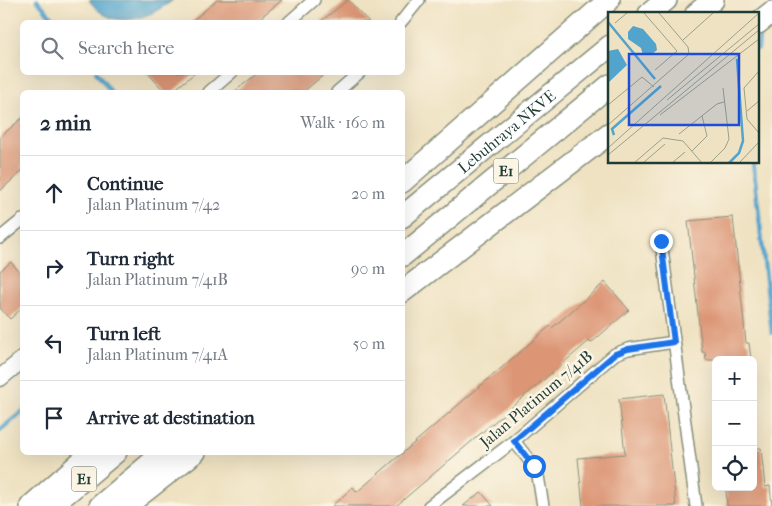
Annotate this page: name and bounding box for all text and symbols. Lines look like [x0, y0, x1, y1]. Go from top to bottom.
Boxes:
inset map [608, 12, 760, 164]
search box [20, 20, 405, 75]
icon: search [38, 34, 66, 62]
text: Search here [78, 37, 174, 59]
street label: Lebuhraya NKVE [454, 85, 559, 177]
text: 2 min [40, 111, 91, 135]
text: Walk · 160 m [300, 113, 385, 132]
road number: E1 [494, 158, 518, 184]
text: Continue [87, 173, 163, 195]
icon: ahead [40, 179, 68, 207]
text: 20 m [351, 184, 385, 203]
text: Jalan Platinum 7/42 [87, 195, 220, 214]
route end [650, 230, 673, 253]
text: Turn right [87, 248, 174, 270]
icon: right [40, 254, 68, 282]
text: 90 m [351, 259, 385, 278]
text: Jalan Platinum 7/41B [87, 270, 228, 289]
text: Turn left [87, 323, 161, 345]
icon: left [40, 329, 68, 357]
text: 50 m [353, 334, 385, 353]
text: Jalan Platinum 7/41A [87, 345, 228, 364]
street label: Jalan Platinum 7/41B [474, 346, 596, 453]
map controls [712, 356, 757, 491]
button: + [712, 356, 757, 401]
button: − [712, 401, 757, 446]
icon: arrive [40, 404, 68, 432]
text: Arrive at destination [87, 407, 255, 429]
button: locate [712, 446, 757, 491]
route start [523, 455, 546, 478]
road number: E1 [72, 466, 96, 492]

